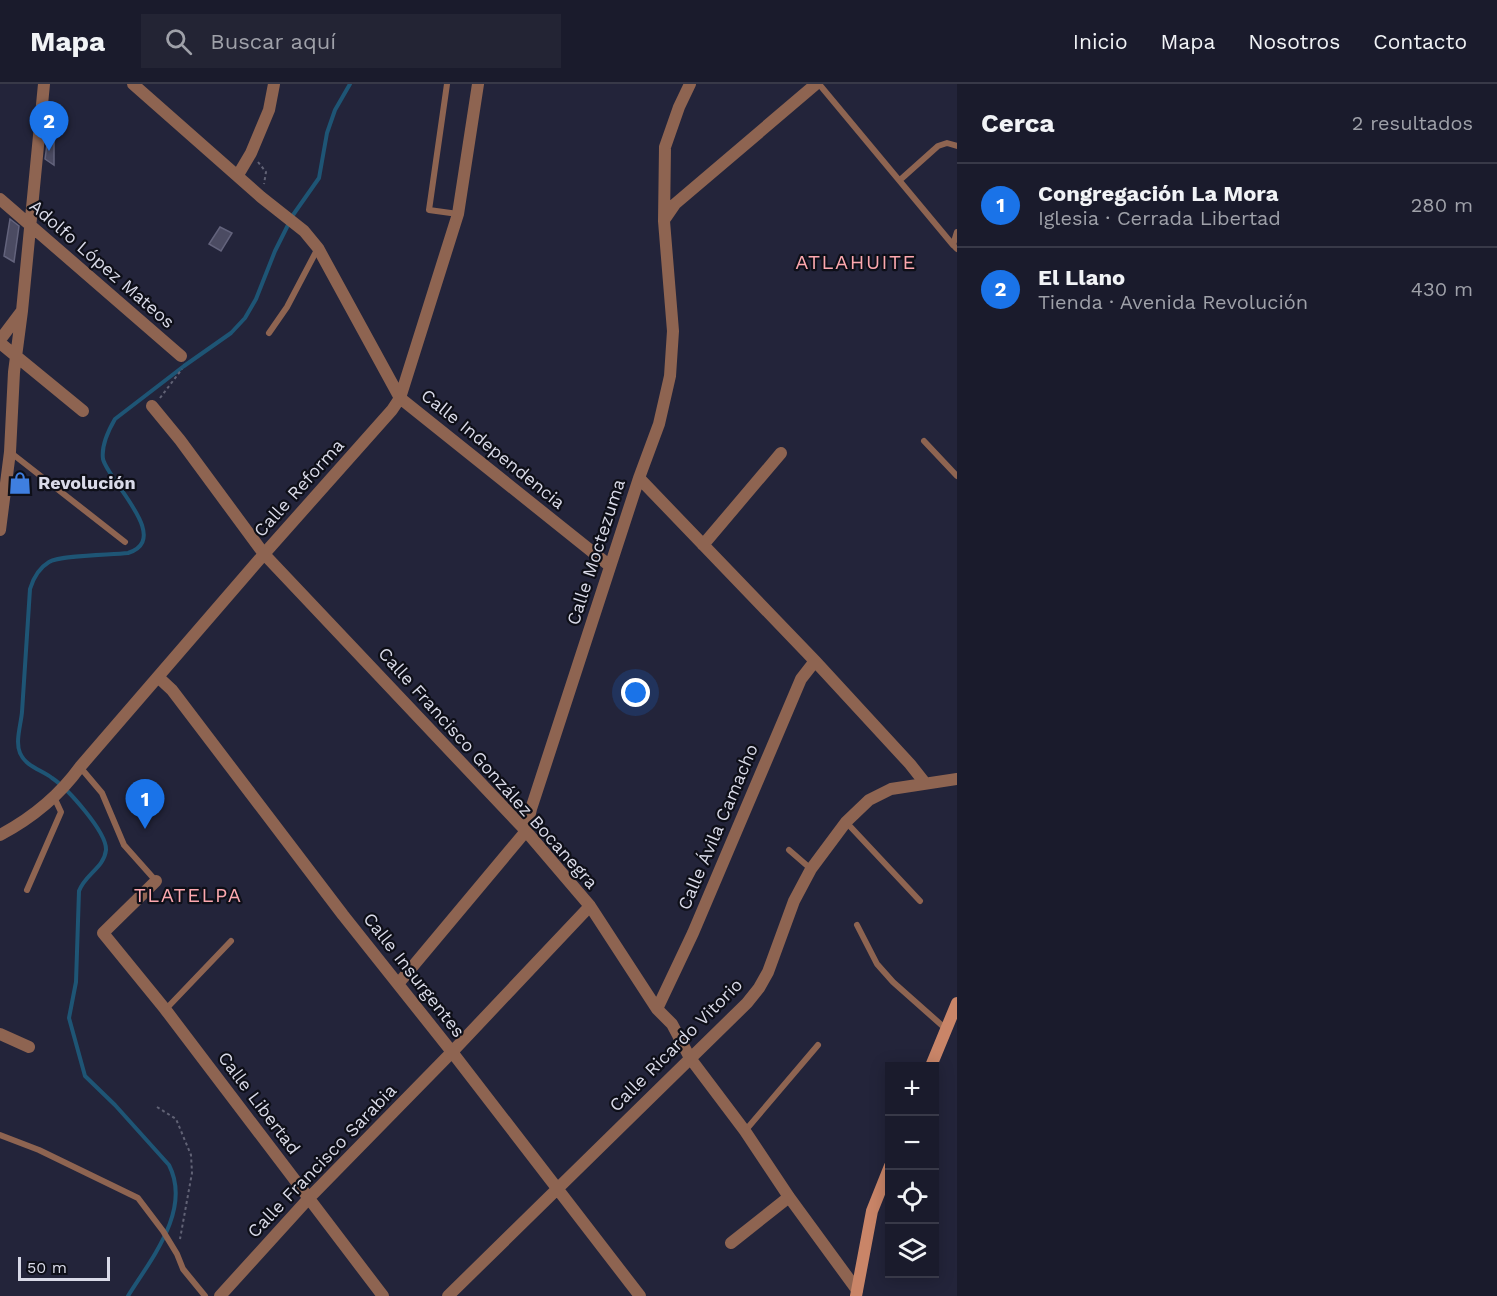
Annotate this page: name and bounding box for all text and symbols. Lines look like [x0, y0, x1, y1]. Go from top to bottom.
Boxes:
search box [141, 14, 561, 68]
text: Mapa [30, 25, 105, 58]
icon: search [162, 25, 195, 58]
text: Buscar aquí [210, 29, 336, 54]
text: Inicio [1073, 29, 1128, 54]
text: Mapa [1161, 29, 1215, 54]
text: Nosotros [1248, 29, 1340, 54]
text: Contacto [1373, 29, 1467, 54]
pin: 2 [29, 101, 68, 151]
text: Cerca [981, 108, 1055, 138]
text: 2 resultados [1352, 111, 1473, 135]
text: Congregación La Mora [1038, 181, 1278, 206]
text: 1 [996, 193, 1005, 217]
text: 280 m [1411, 193, 1473, 217]
street label: Adolfo López Mateos [26, 195, 179, 332]
text: Iglesia · Cerrada Libertad [1038, 206, 1281, 230]
district label: ATLAHUITE [795, 250, 917, 274]
text: El Llano [1038, 265, 1125, 290]
text: 2 [995, 277, 1006, 301]
text: 430 m [1411, 277, 1473, 301]
text: Tienda · Avenida Revolución [1038, 290, 1308, 314]
street label: Calle Independencia [417, 384, 569, 513]
street label: Calle Reforma [249, 434, 348, 541]
shop icon: Revolución [7, 470, 33, 496]
place label: Revolución [38, 472, 136, 493]
street label: Calle Moctezuma [562, 476, 629, 627]
street label: Calle Francisco González Bocanegra [374, 643, 602, 893]
your location [621, 678, 650, 707]
street label: Calle Ávila Camacho [673, 741, 762, 913]
pin: 1 [126, 780, 164, 829]
district label: TLATELPA [134, 883, 242, 907]
street label: Calle Insurgentes [359, 908, 470, 1041]
street label: Calle Ricardo Vitorio [605, 974, 747, 1116]
street label: Calle Libertad [214, 1047, 305, 1158]
map controls [885, 1062, 939, 1278]
button: + [885, 1062, 939, 1116]
street label: Calle Francisco Sarabia [243, 1080, 400, 1242]
button: − [885, 1116, 939, 1170]
button: locate [885, 1170, 939, 1224]
button: layers [885, 1224, 939, 1278]
scale bar [18, 1254, 110, 1282]
text: 50 m [27, 1258, 67, 1277]

